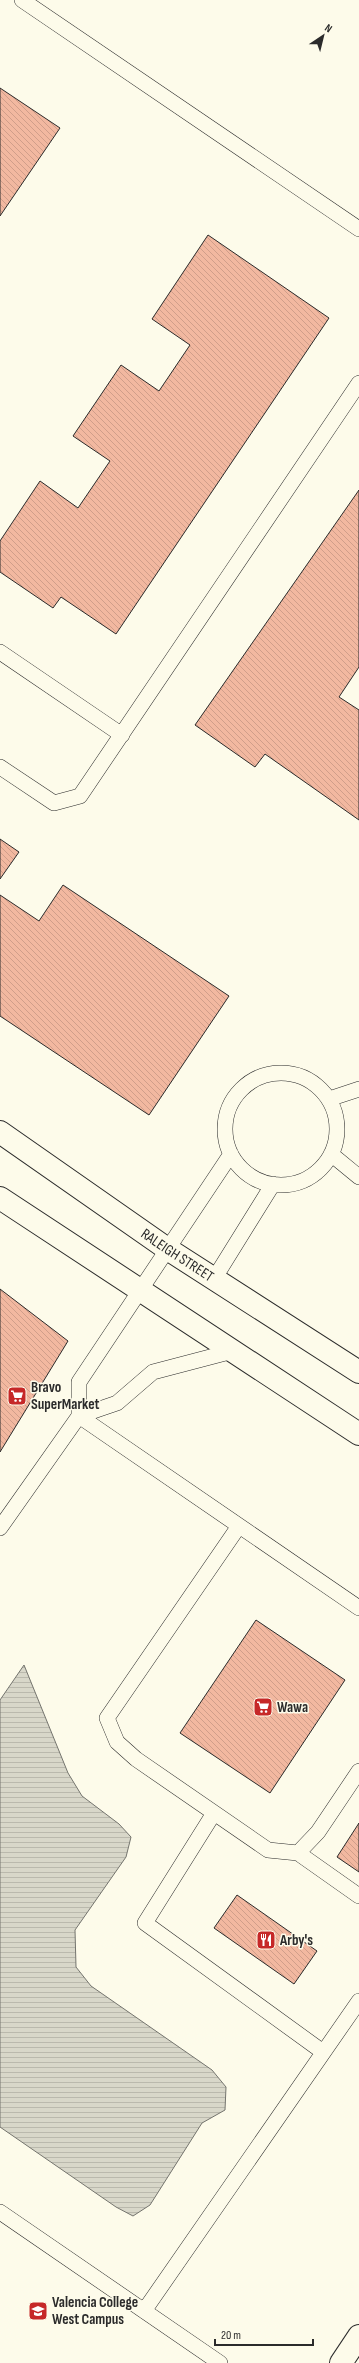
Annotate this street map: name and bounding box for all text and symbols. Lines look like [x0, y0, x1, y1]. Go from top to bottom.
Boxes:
north arrow [303, 16, 343, 56]
text: N [322, 21, 335, 35]
street label: RALEIGH STREET [137, 1224, 217, 1286]
place label: Bravo SuperMarket [31, 1378, 100, 1414]
supermarket icon: Bravo SuperMarket [6, 1385, 28, 1407]
supermarket icon: Wawa [252, 1696, 274, 1718]
place label: Wawa [277, 1698, 308, 1717]
restaurant icon: Arby's [255, 1929, 277, 1951]
place label: Arby's [279, 1931, 313, 1950]
place label: Valencia College West Campus [52, 2293, 138, 2329]
school or university icon: Valencia College West Campus [27, 2300, 49, 2322]
scale bar [215, 2321, 313, 2347]
text: 20 m [221, 2328, 241, 2343]

